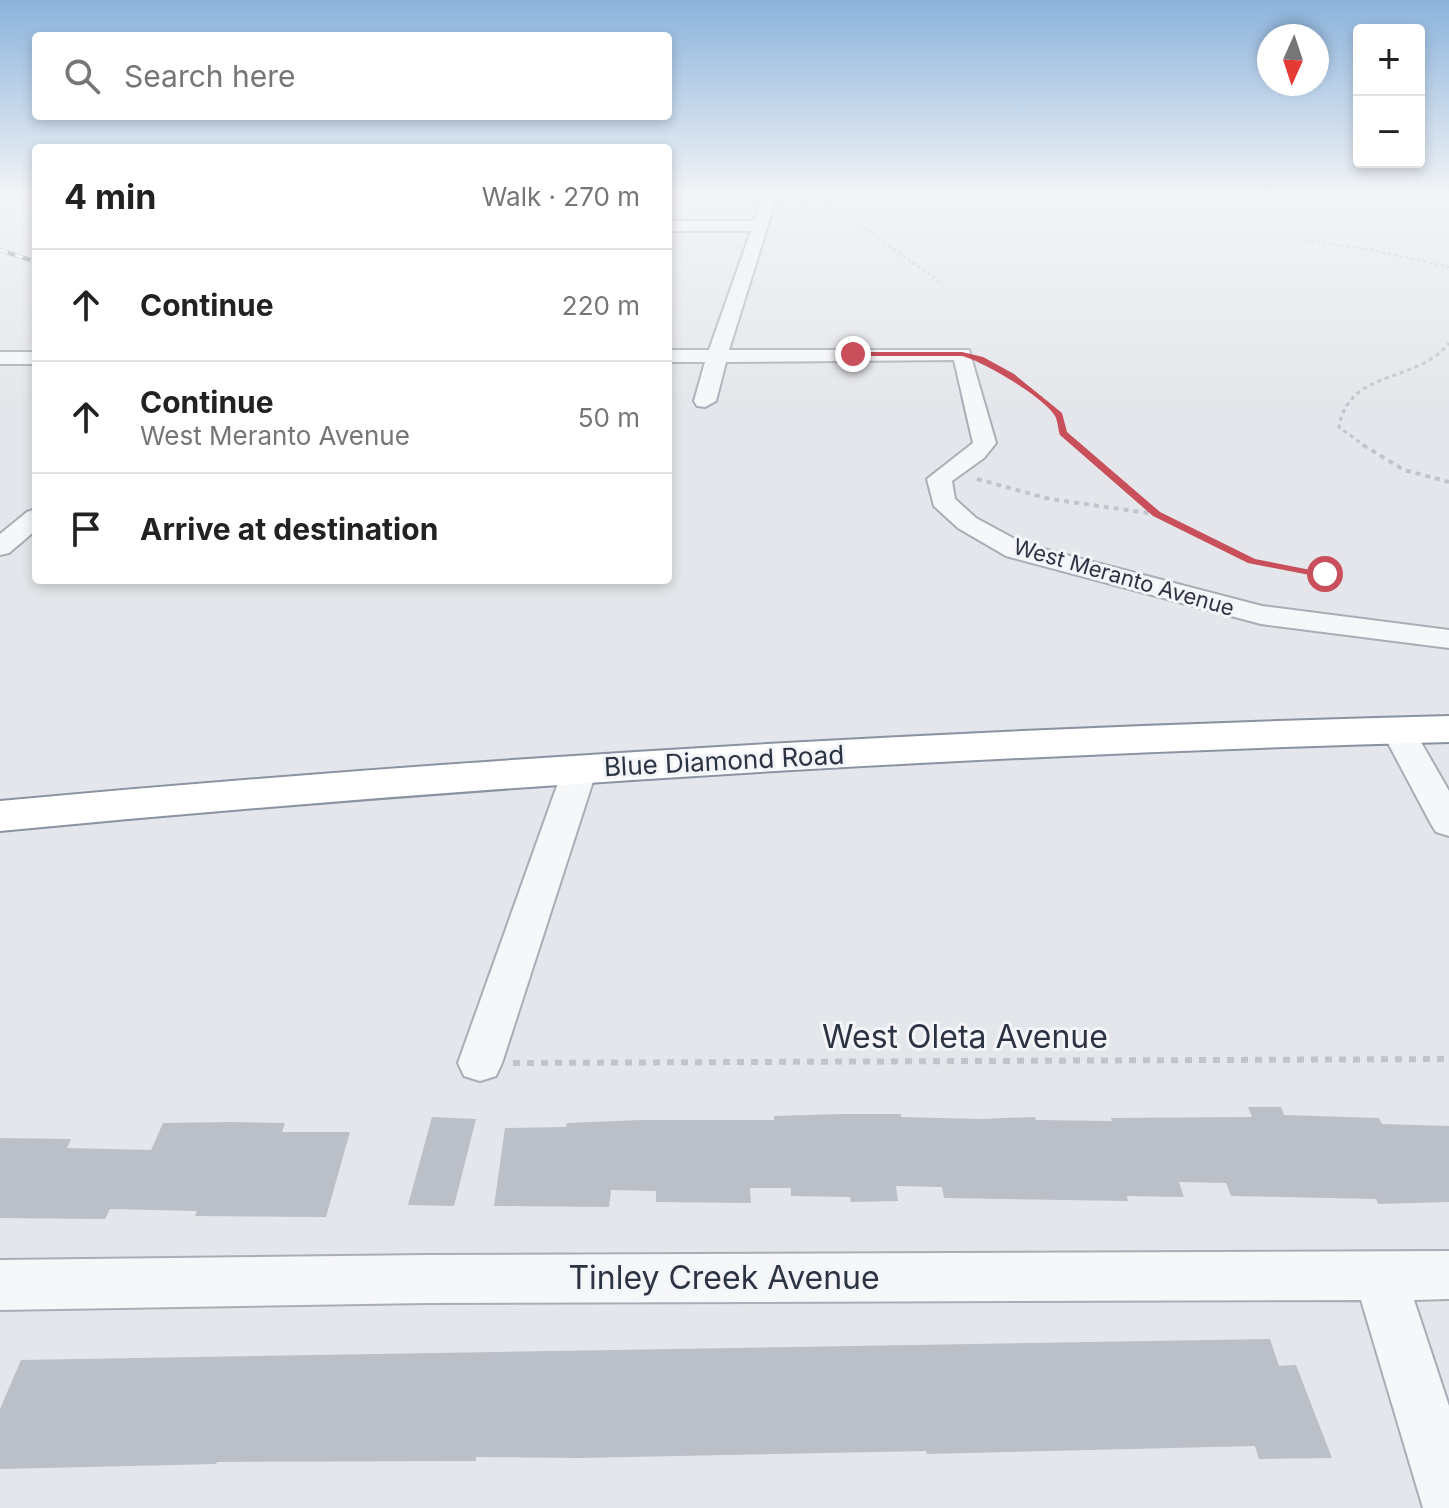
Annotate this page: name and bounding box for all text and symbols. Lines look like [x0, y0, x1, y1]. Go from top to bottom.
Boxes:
north arrow [1257, 24, 1329, 96]
map controls [1353, 24, 1425, 168]
button: + [1353, 24, 1425, 96]
search box [32, 32, 672, 120]
icon: search [60, 54, 104, 98]
text: Search here [124, 58, 296, 94]
button: − [1353, 96, 1425, 168]
text: 4 min [64, 176, 156, 217]
text: Walk · 270 m [482, 181, 640, 212]
icon: ahead [64, 283, 108, 327]
text: Continue [140, 287, 274, 323]
text: 220 m [562, 290, 640, 321]
route end [835, 336, 871, 372]
text: Continue [140, 384, 274, 420]
icon: ahead [64, 395, 108, 439]
text: 50 m [578, 402, 640, 433]
text: West Meranto Avenue [140, 420, 410, 451]
icon: arrive [64, 507, 108, 551]
text: Arrive at destination [140, 511, 438, 547]
street label: West Meranto Avenue [1011, 533, 1237, 621]
route start [1307, 556, 1343, 592]
street label: Blue Diamond Road [603, 739, 845, 782]
street label: West Oleta Avenue [822, 1017, 1108, 1056]
street label: Tinley Creek Avenue [568, 1258, 880, 1297]

